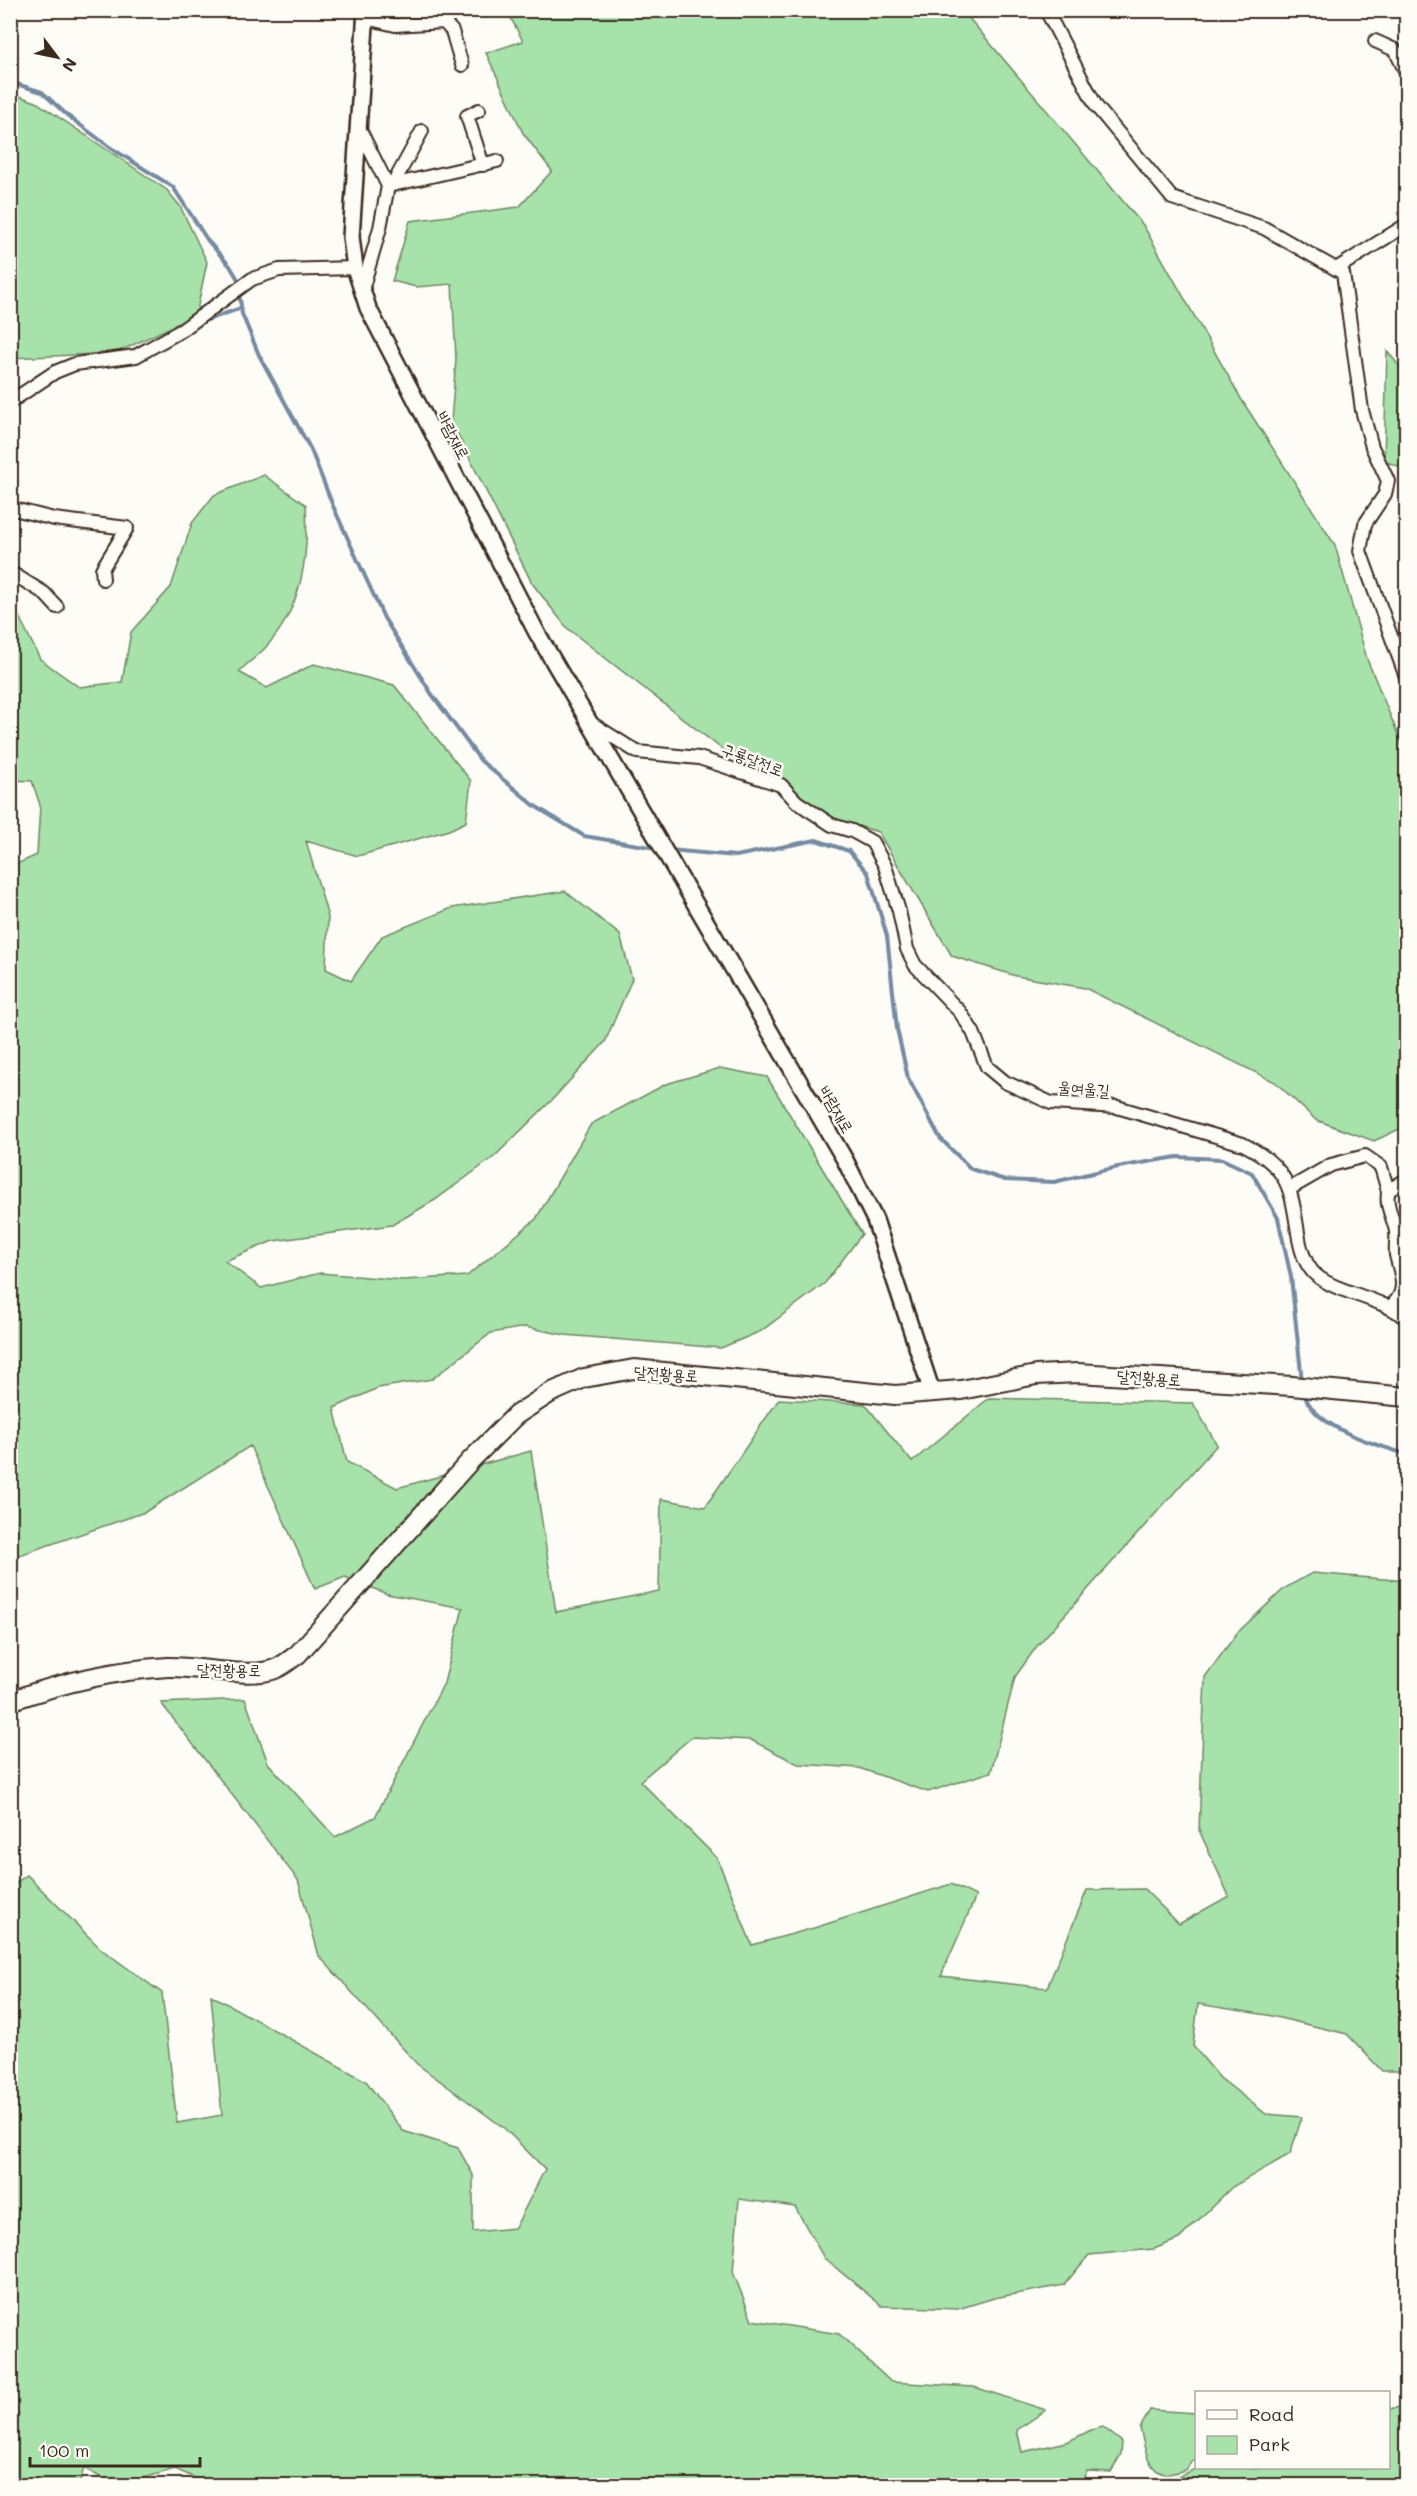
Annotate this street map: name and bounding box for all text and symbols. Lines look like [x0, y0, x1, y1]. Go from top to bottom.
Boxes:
north arrow [27, 27, 87, 87]
text: N [58, 54, 82, 76]
street label: 바람재로 [433, 407, 475, 463]
street label: 구룡달전로 [719, 738, 787, 780]
street label: 울여울길 [1058, 1076, 1111, 1100]
street label: 바람재로 [815, 1081, 859, 1137]
street label: 달전황용로 [633, 1360, 699, 1386]
street label: 달전황용로 [1116, 1364, 1182, 1390]
street label: 달전황용로 [197, 1658, 261, 1680]
legend [1195, 2391, 1390, 2469]
text: Road [1249, 2402, 1294, 2426]
scale bar [30, 2430, 200, 2468]
text: Park [1249, 2432, 1290, 2456]
text: 100 m [39, 2438, 89, 2462]

